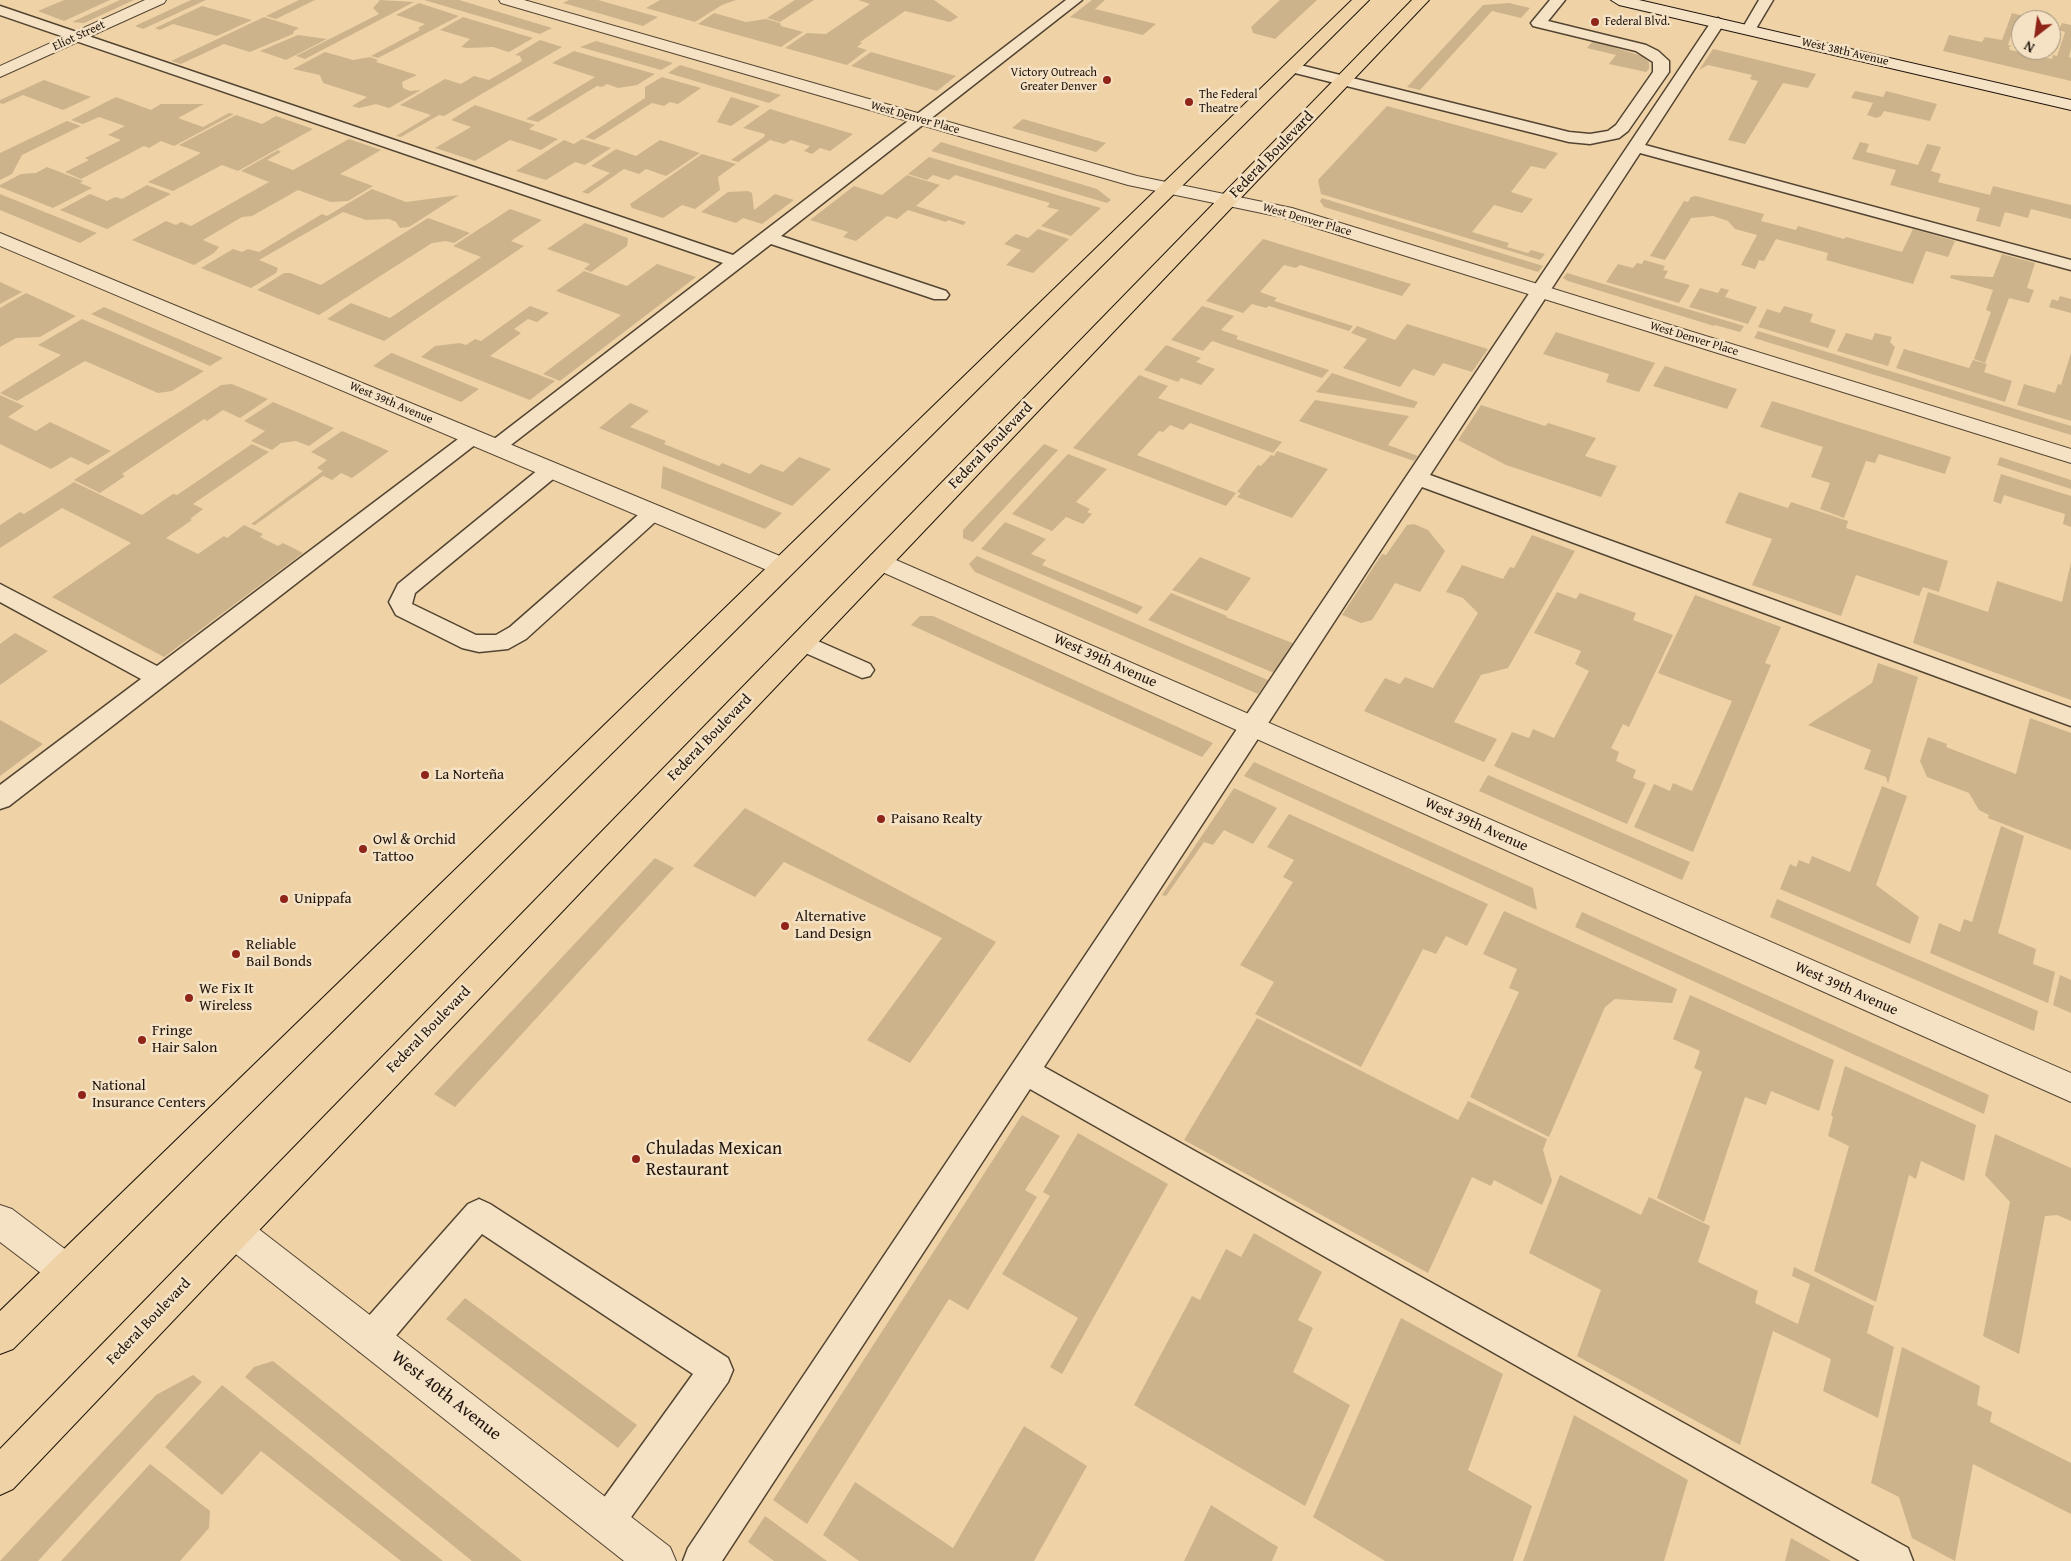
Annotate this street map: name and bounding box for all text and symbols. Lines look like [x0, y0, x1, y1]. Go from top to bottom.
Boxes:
north arrow [2011, 10, 2061, 60]
place label: Federal Blvd. [1605, 15, 1670, 29]
marker: Federal Blvd. [1589, 16, 1601, 28]
street label: Eliot Street [51, 18, 107, 54]
street label: West 38th Avenue [1800, 35, 1890, 69]
text: N [2020, 36, 2038, 58]
place label: Victory Outreach Greater Denver [1011, 66, 1097, 94]
marker: Victory Outreach Greater Denver [1101, 74, 1113, 86]
place label: The Federal Theatre [1199, 88, 1258, 116]
marker: The Federal Theatre [1183, 96, 1195, 108]
street label: West Denver Place [869, 98, 961, 138]
street label: Federal Boulevard [1226, 108, 1318, 202]
street label: West Denver Place [1261, 200, 1353, 240]
street label: West Denver Place [1648, 319, 1740, 359]
street label: West 39th Avenue [347, 379, 435, 427]
street label: Federal Boulevard [945, 399, 1037, 493]
street label: West 39th Avenue [1050, 630, 1160, 692]
street label: Federal Boulevard [664, 691, 756, 785]
place label: La Norteña [435, 766, 504, 784]
marker: La Norteña [419, 769, 431, 781]
street label: West 39th Avenue [1421, 794, 1531, 856]
place label: Paisano Realty [891, 810, 983, 828]
marker: Paisano Realty [875, 813, 887, 825]
place label: Owl & Orchid Tattoo [373, 831, 456, 866]
marker: Owl & Orchid Tattoo [357, 843, 369, 855]
place label: Unippafa [294, 890, 352, 908]
marker: Unippafa [278, 893, 290, 905]
place label: Alternative Land Design [795, 908, 871, 943]
marker: Alternative Land Design [779, 920, 791, 932]
place label: Reliable Bail Bonds [246, 936, 312, 971]
marker: Reliable Bail Bonds [230, 948, 242, 960]
street label: West 39th Avenue [1791, 958, 1901, 1020]
place label: We Fix It Wireless [199, 980, 254, 1015]
street label: Federal Boulevard [383, 983, 475, 1077]
marker: We Fix It Wireless [183, 992, 195, 1004]
place label: Fringe Hair Salon [152, 1022, 217, 1057]
marker: Fringe Hair Salon [136, 1034, 148, 1046]
place label: National Insurance Centers [92, 1077, 206, 1112]
marker: National Insurance Centers [76, 1089, 88, 1101]
place label: Chuladas Mexican Restaurant [646, 1138, 782, 1180]
marker: Chuladas Mexican Restaurant [630, 1153, 642, 1165]
street label: Federal Boulevard [103, 1275, 195, 1369]
street label: West 40th Avenue [387, 1346, 505, 1446]

